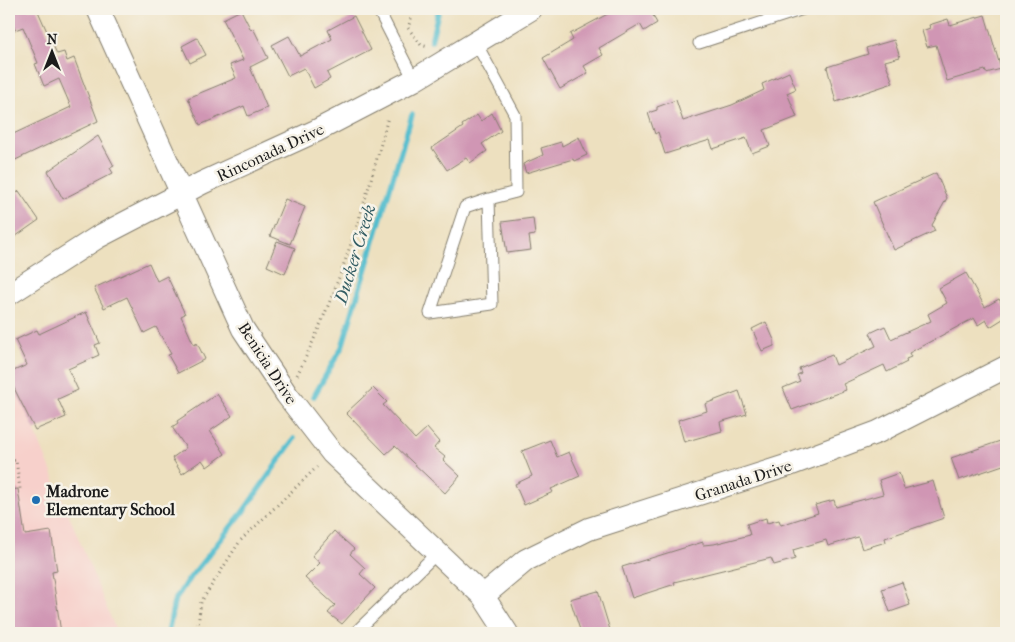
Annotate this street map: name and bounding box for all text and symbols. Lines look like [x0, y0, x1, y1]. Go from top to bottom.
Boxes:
north arrow [28, 28, 78, 78]
text: N [47, 31, 58, 48]
street label: Rinconada Drive [214, 119, 327, 186]
water label: Ducker Creek [330, 202, 381, 307]
street label: Benicia Drive [234, 319, 301, 408]
street label: Granada Drive [692, 456, 794, 505]
place label: Madrone Elementary School [45, 482, 175, 520]
marker: Madrone Elementary School [30, 494, 42, 506]

